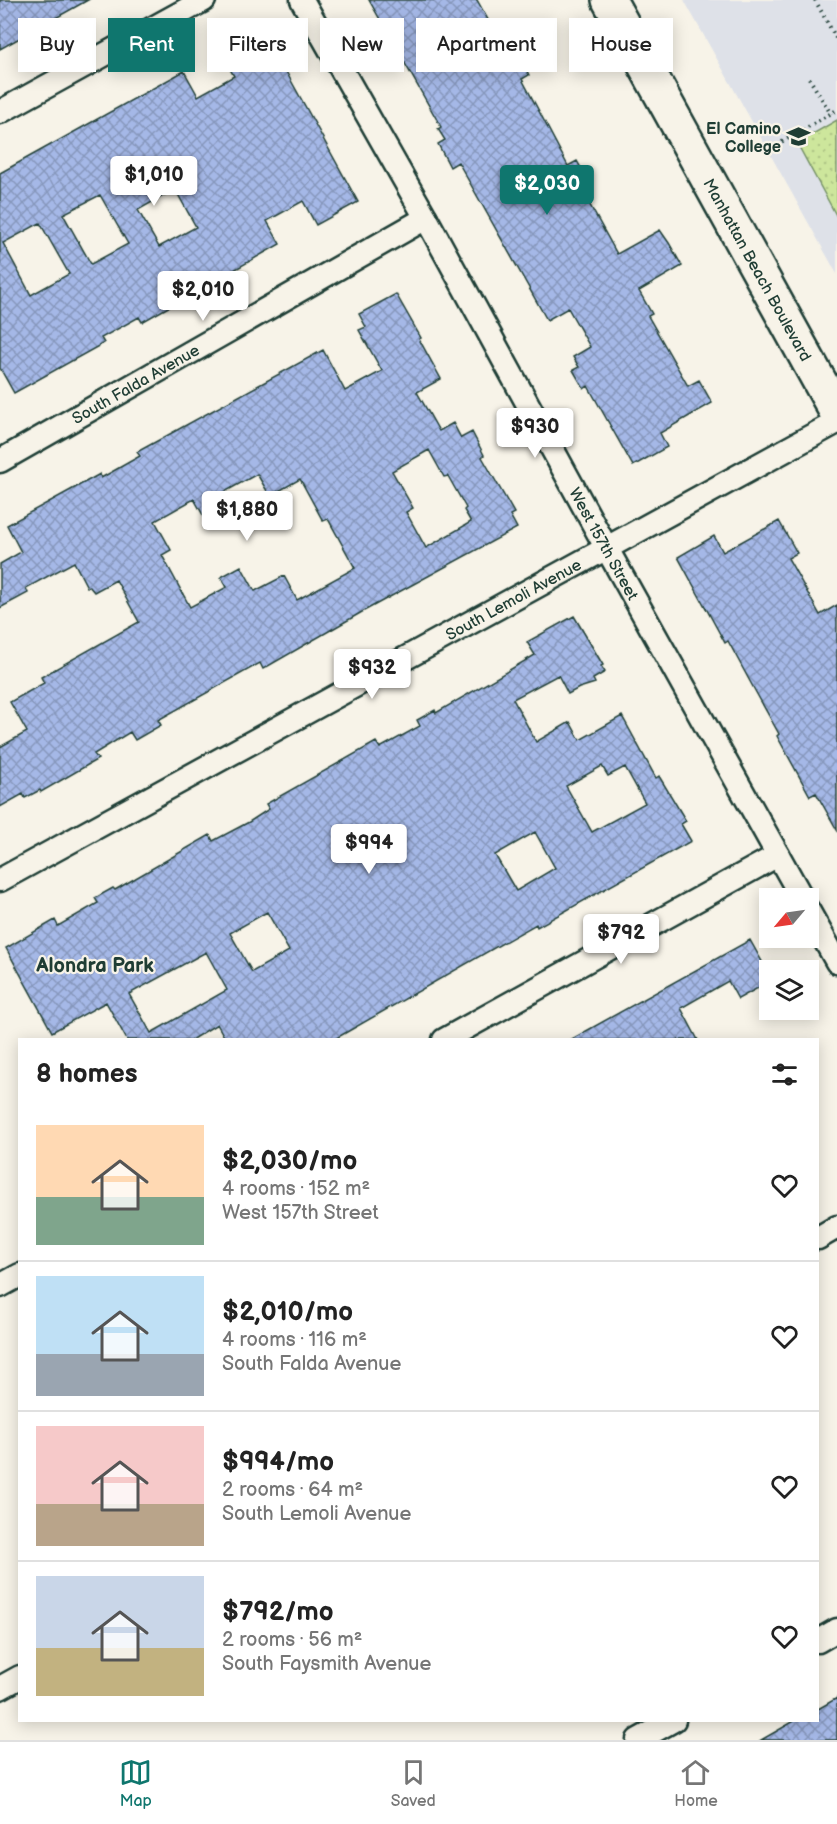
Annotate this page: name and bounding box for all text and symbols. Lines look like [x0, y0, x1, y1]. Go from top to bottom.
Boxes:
chip: Buy [18, 18, 96, 72]
chip: Rent [108, 18, 195, 72]
chip: Filters [207, 18, 308, 72]
chip: New [320, 18, 404, 72]
chip: Apartment [416, 18, 557, 72]
chip: House [569, 18, 673, 72]
place label: El Camino College [706, 120, 781, 157]
school or university icon: El Camino College [786, 124, 812, 150]
pin: $1,010 [105, 156, 203, 207]
text: $1,010 [124, 163, 184, 187]
pin: $2,030 [498, 165, 596, 216]
text: $2,030 [514, 172, 580, 196]
street label: Manhattan Beach Boulevard [698, 176, 815, 365]
pin: $2,010 [154, 271, 252, 322]
text: $2,010 [172, 278, 234, 302]
street label: South Falda Avenue [69, 341, 204, 429]
pin: $930 [499, 408, 571, 459]
text: $930 [510, 415, 560, 439]
street label: West 157th Street [564, 485, 642, 604]
pin: $1,880 [198, 491, 296, 542]
text: $1,880 [216, 498, 278, 522]
street label: South Lemoli Avenue [443, 556, 585, 645]
pin: $932 [336, 649, 408, 700]
text: $932 [348, 656, 396, 680]
pin: $994 [333, 824, 405, 875]
text: $994 [345, 831, 393, 855]
north arrow [759, 888, 819, 948]
map controls [759, 888, 819, 1020]
pin: $792 [585, 914, 657, 965]
text: $792 [597, 921, 645, 945]
district label: Alondra Park [35, 954, 154, 978]
button: layers [759, 960, 819, 1020]
icon: filters [768, 1058, 801, 1091]
text: 8 homes [36, 1059, 138, 1090]
text: $2,030/mo [222, 1146, 357, 1177]
icon: home [84, 1149, 156, 1221]
icon: heart [768, 1169, 801, 1202]
text: 4 rooms · 152 m² [222, 1177, 370, 1201]
text: West 157th Street [222, 1201, 379, 1225]
text: $2,010/mo [222, 1297, 353, 1328]
icon: home [84, 1300, 156, 1372]
icon: heart [768, 1320, 801, 1353]
text: 4 rooms · 116 m² [222, 1328, 367, 1352]
text: South Falda Avenue [222, 1352, 401, 1376]
text: $994/mo [222, 1447, 334, 1478]
icon: home [84, 1450, 156, 1522]
icon: heart [768, 1470, 801, 1503]
text: 2 rooms · 64 m² [222, 1478, 363, 1502]
text: South Lemoli Avenue [222, 1502, 411, 1526]
text: $792/mo [222, 1597, 333, 1628]
icon: home [84, 1600, 156, 1672]
icon: heart [768, 1620, 801, 1653]
text: 2 rooms · 56 m² [222, 1628, 362, 1652]
text: South Faysmith Avenue [222, 1652, 431, 1676]
tab: Map [119, 1756, 152, 1811]
tab: Saved [391, 1756, 436, 1811]
tab: Home [674, 1756, 718, 1811]

